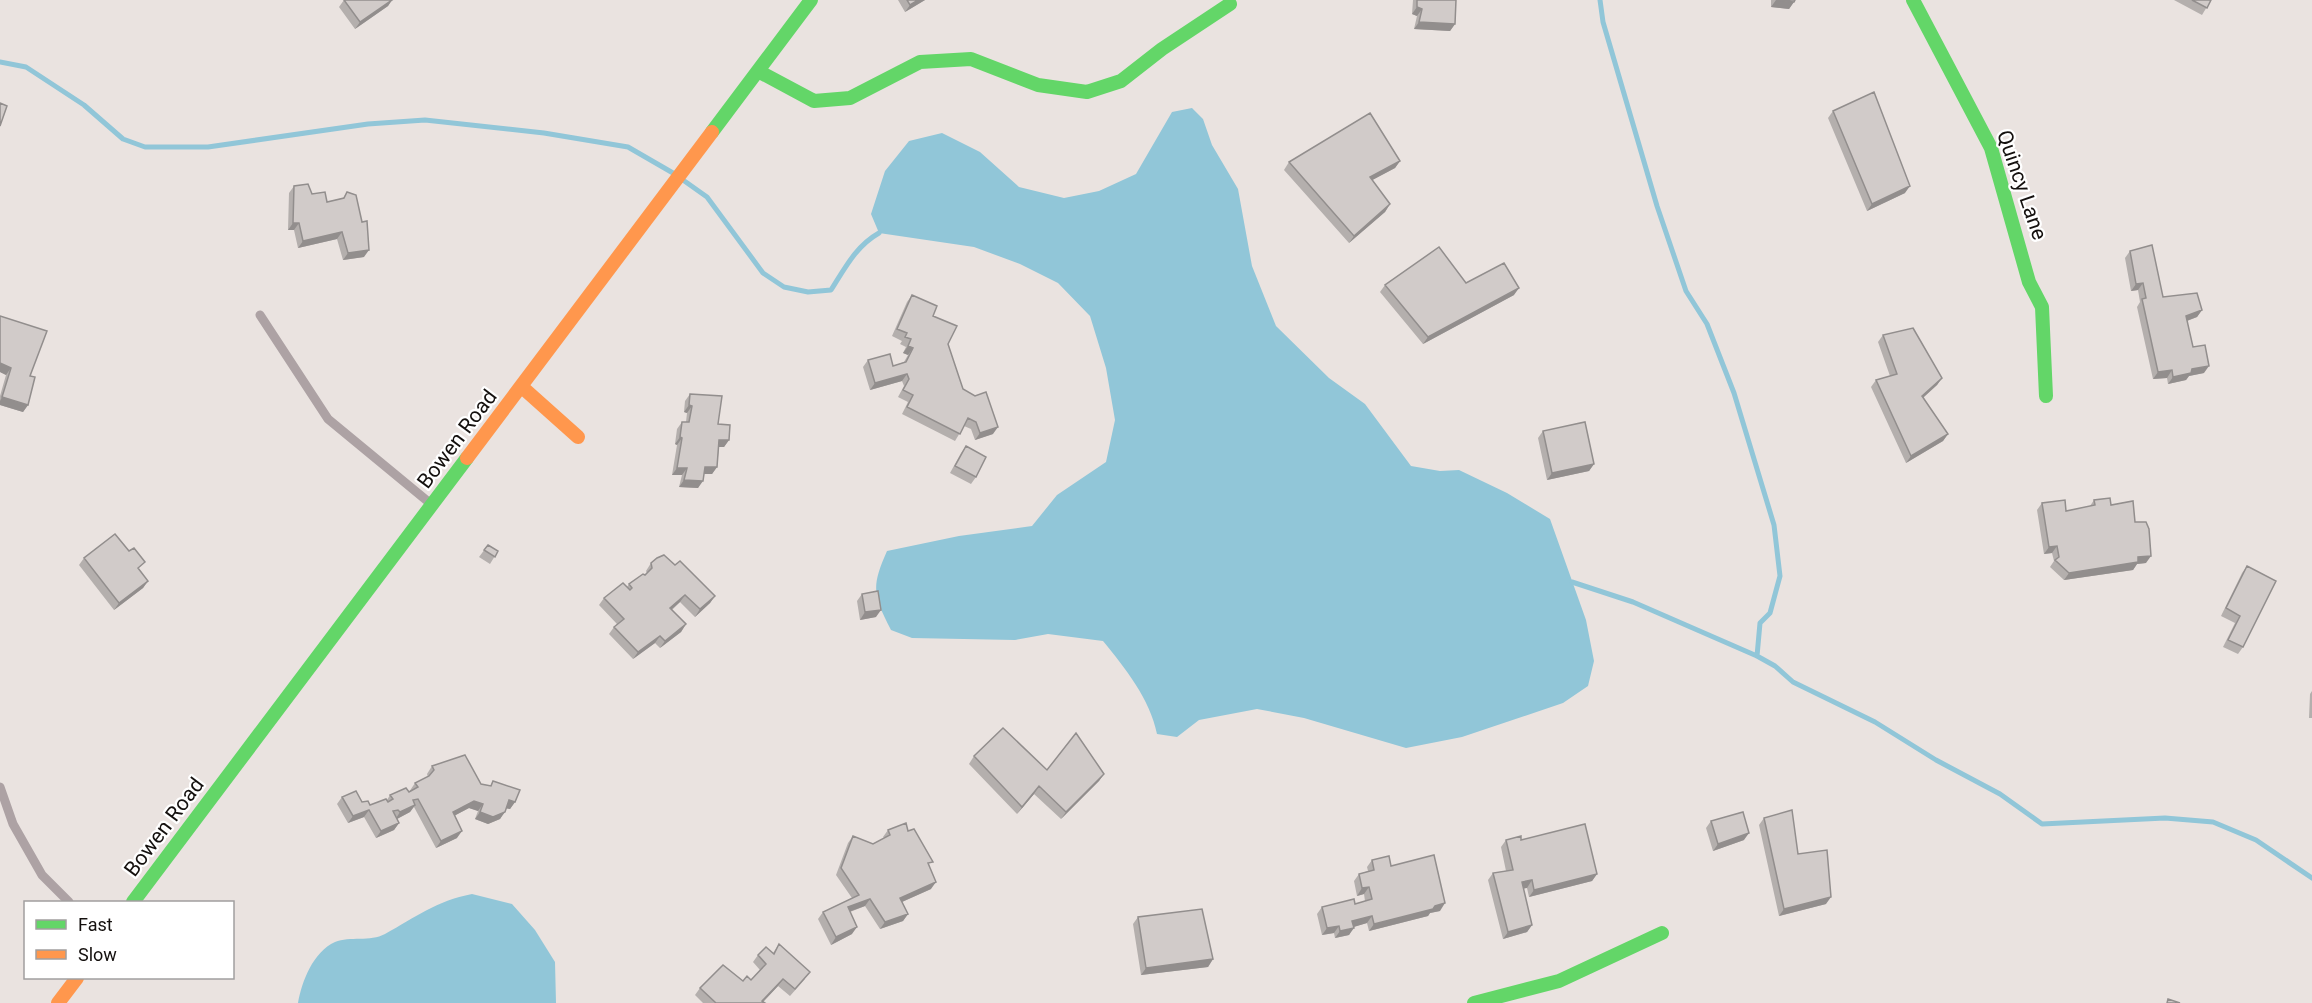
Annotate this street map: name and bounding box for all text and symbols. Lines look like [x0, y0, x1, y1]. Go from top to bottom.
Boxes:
street label: Quincy Lane [1992, 127, 2052, 243]
street label: Bowen Road [412, 385, 502, 493]
street label: Bowen Road [119, 773, 209, 881]
legend [24, 901, 234, 979]
text: Fast [78, 914, 113, 935]
text: Slow [78, 944, 117, 965]

